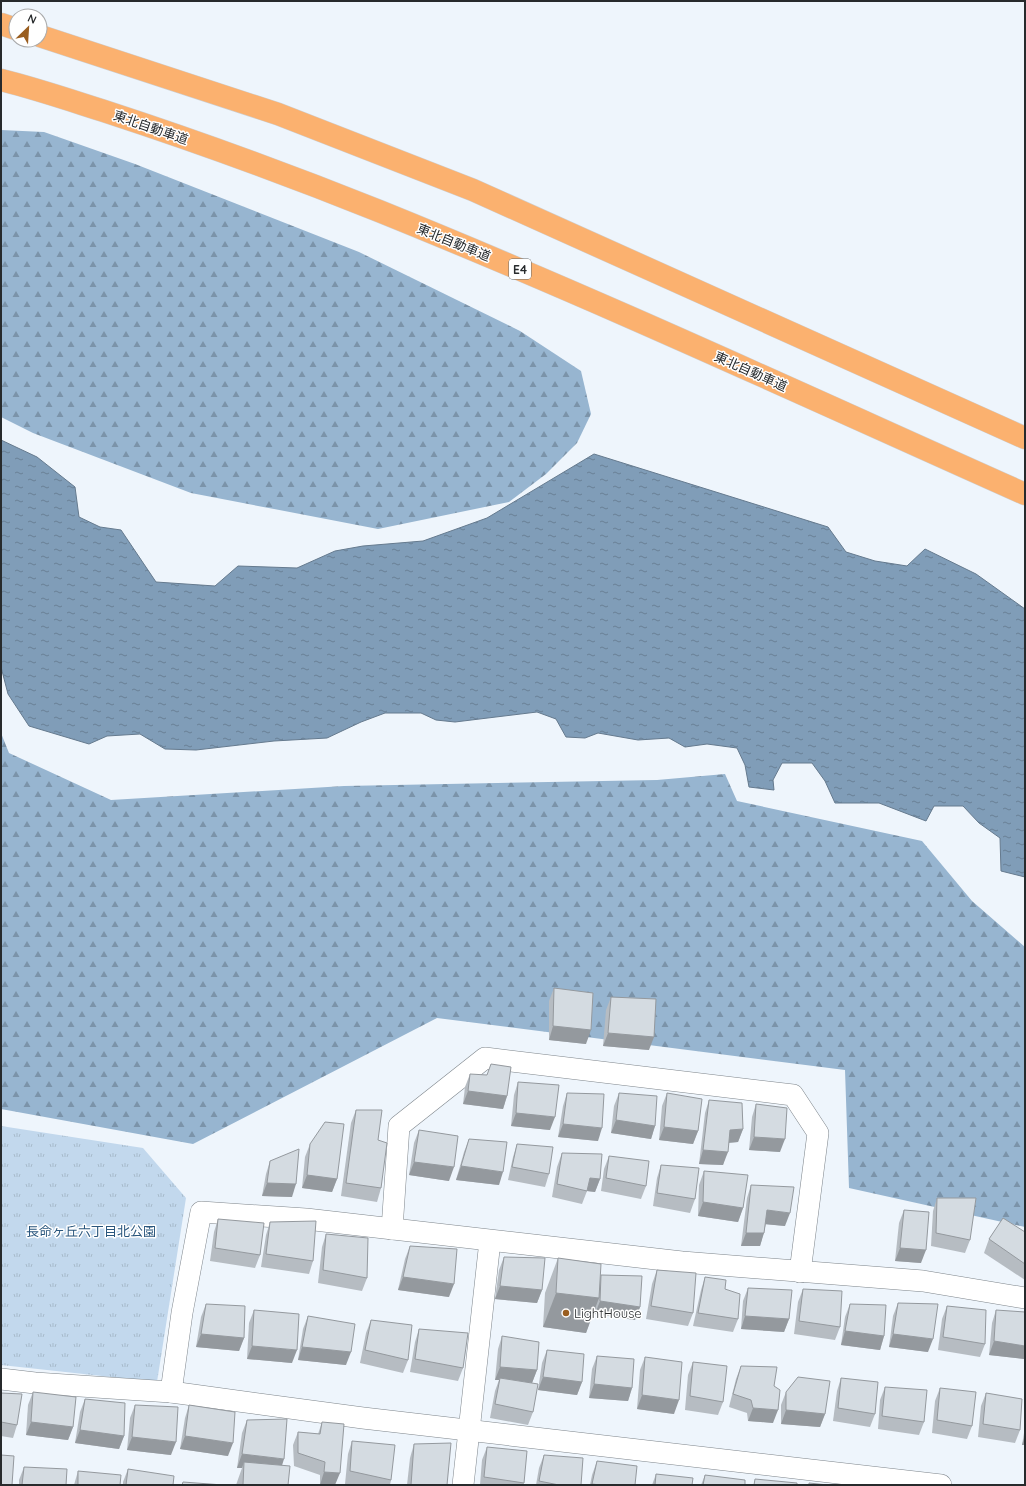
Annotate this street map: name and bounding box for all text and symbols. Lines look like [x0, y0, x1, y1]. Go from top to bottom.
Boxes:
north arrow [8, 8, 48, 48]
text: N [26, 11, 39, 27]
street label: 東北自動車道 [112, 107, 190, 147]
street label: 東北自動車道 [415, 220, 493, 264]
road number: E4 [509, 259, 531, 279]
street label: 東北自動車道 [712, 348, 790, 394]
park label: 長命ヶ丘六丁目北公園 [26, 1223, 156, 1239]
place label: LightHouse [574, 1305, 642, 1321]
marker: LightHouse [561, 1308, 571, 1318]

